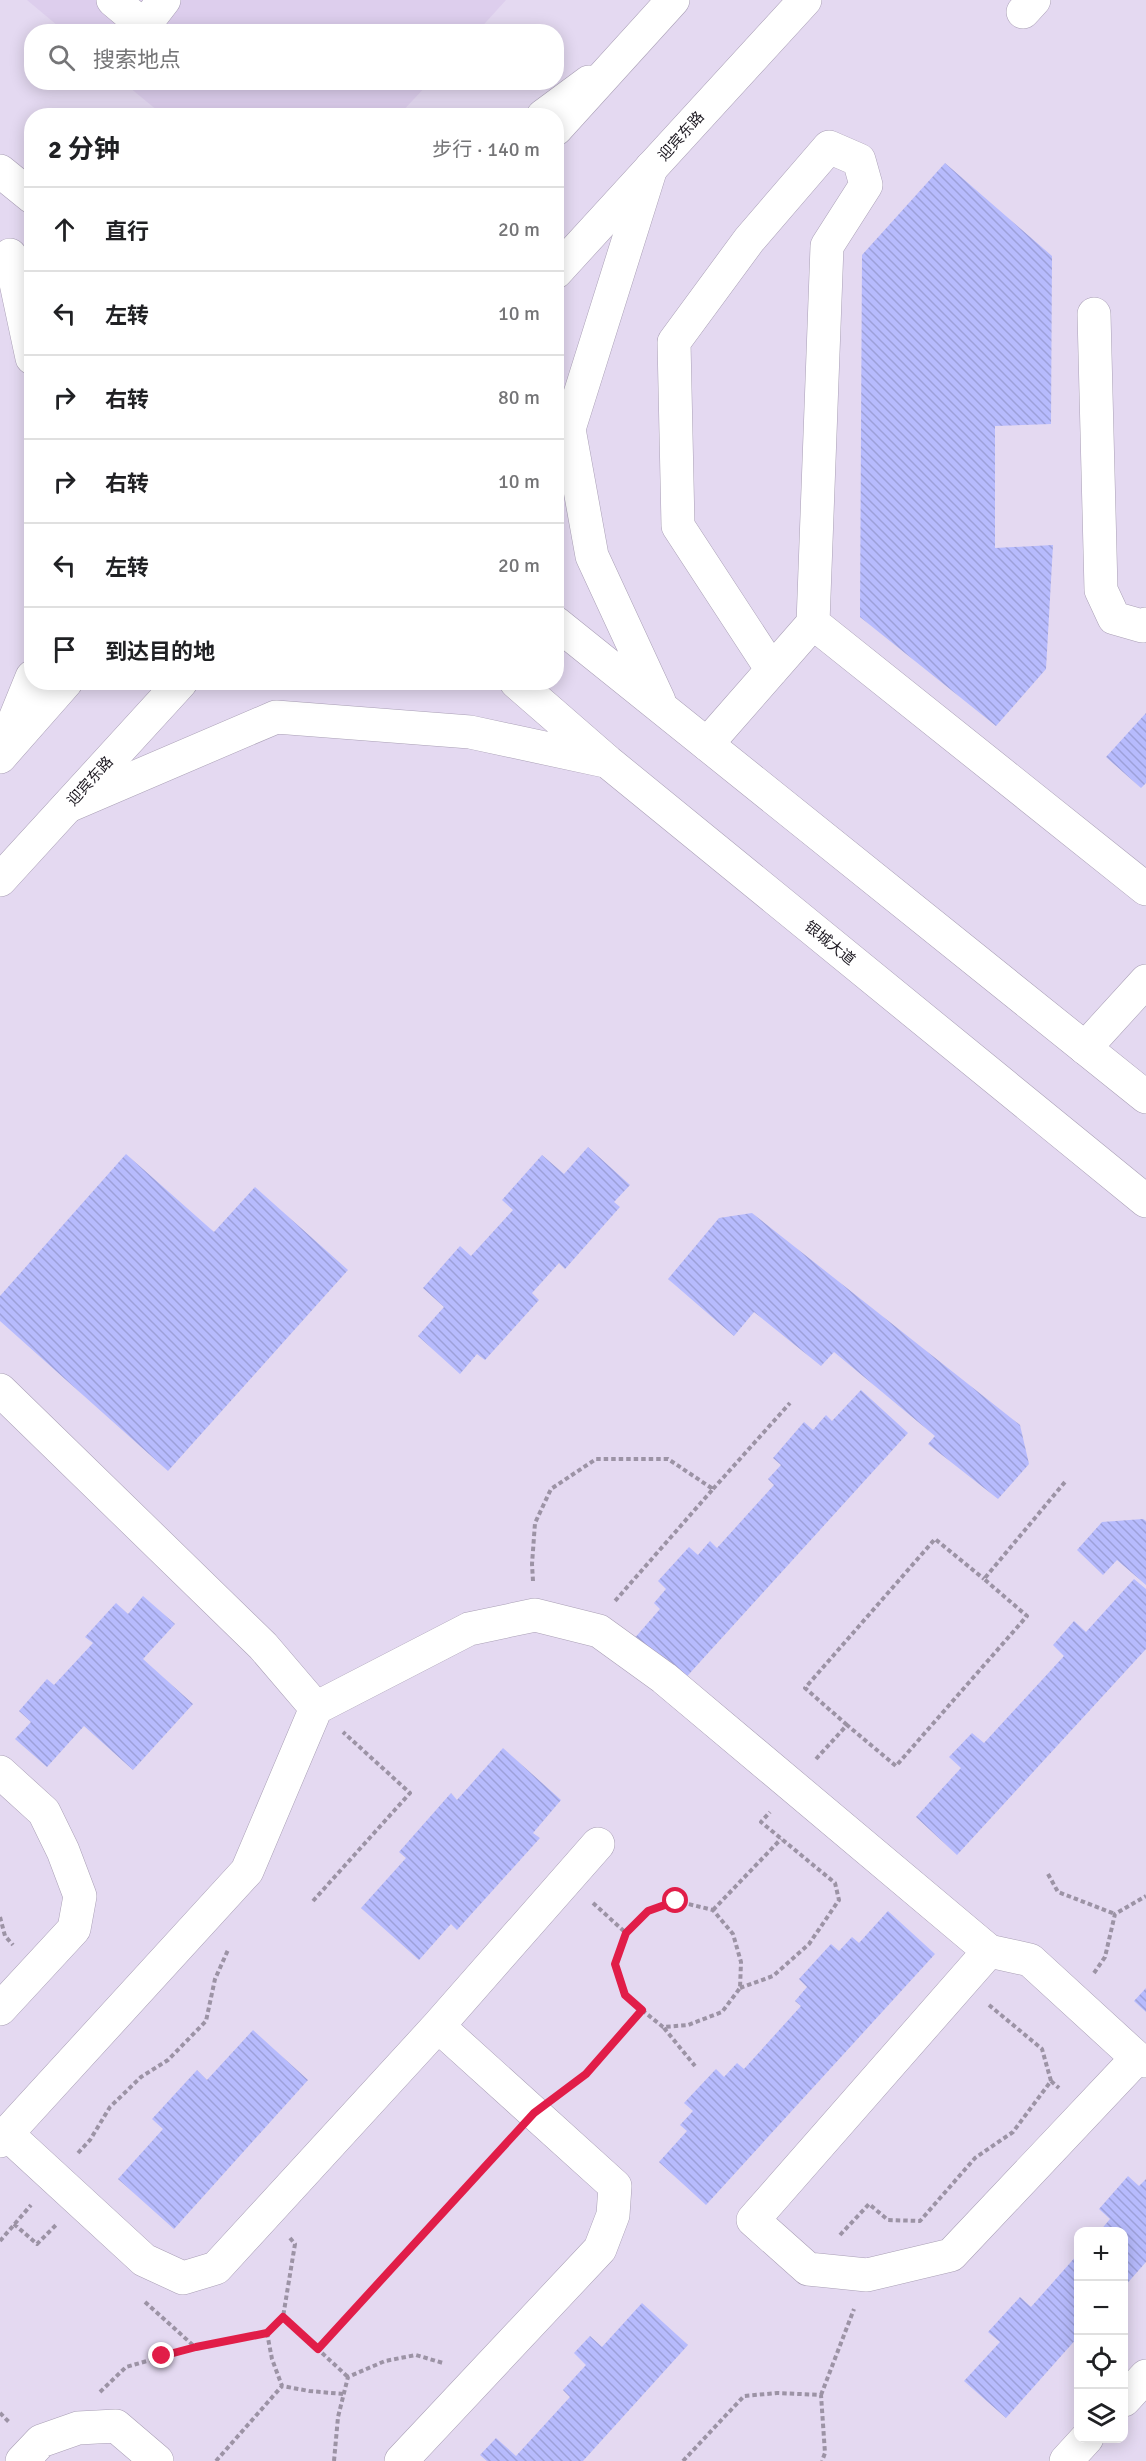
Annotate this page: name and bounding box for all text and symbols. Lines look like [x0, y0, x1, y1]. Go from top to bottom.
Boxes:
search box [24, 24, 564, 90]
icon: search [45, 41, 78, 74]
text: 搜索地点 [93, 46, 181, 73]
street label: 迎宾东路 [654, 108, 708, 164]
text: 2 分钟 [48, 134, 120, 166]
text: 步行 · 140 m [432, 137, 540, 162]
icon: ahead [48, 213, 81, 246]
text: 20 m [498, 217, 540, 242]
text: 直行 [105, 218, 149, 245]
icon: left [48, 297, 81, 330]
text: 10 m [498, 301, 540, 326]
text: 左转 [105, 302, 149, 329]
icon: right [48, 381, 81, 414]
text: 80 m [498, 385, 540, 410]
text: 右转 [105, 386, 149, 413]
icon: right [48, 465, 81, 498]
text: 10 m [498, 469, 540, 494]
text: 右转 [105, 470, 149, 497]
icon: left [48, 549, 81, 582]
text: 20 m [498, 553, 540, 578]
text: 左转 [105, 554, 149, 581]
icon: arrive [48, 633, 81, 666]
text: 到达目的地 [105, 638, 215, 665]
street label: 迎宾东路 [63, 753, 117, 809]
street label: 银城大道 [801, 917, 859, 969]
route start [662, 1887, 688, 1913]
map controls [1074, 2227, 1128, 2443]
button: + [1074, 2227, 1128, 2281]
button: − [1074, 2281, 1128, 2335]
button: locate [1074, 2335, 1128, 2389]
route end [148, 2342, 174, 2368]
button: layers [1074, 2389, 1128, 2443]

